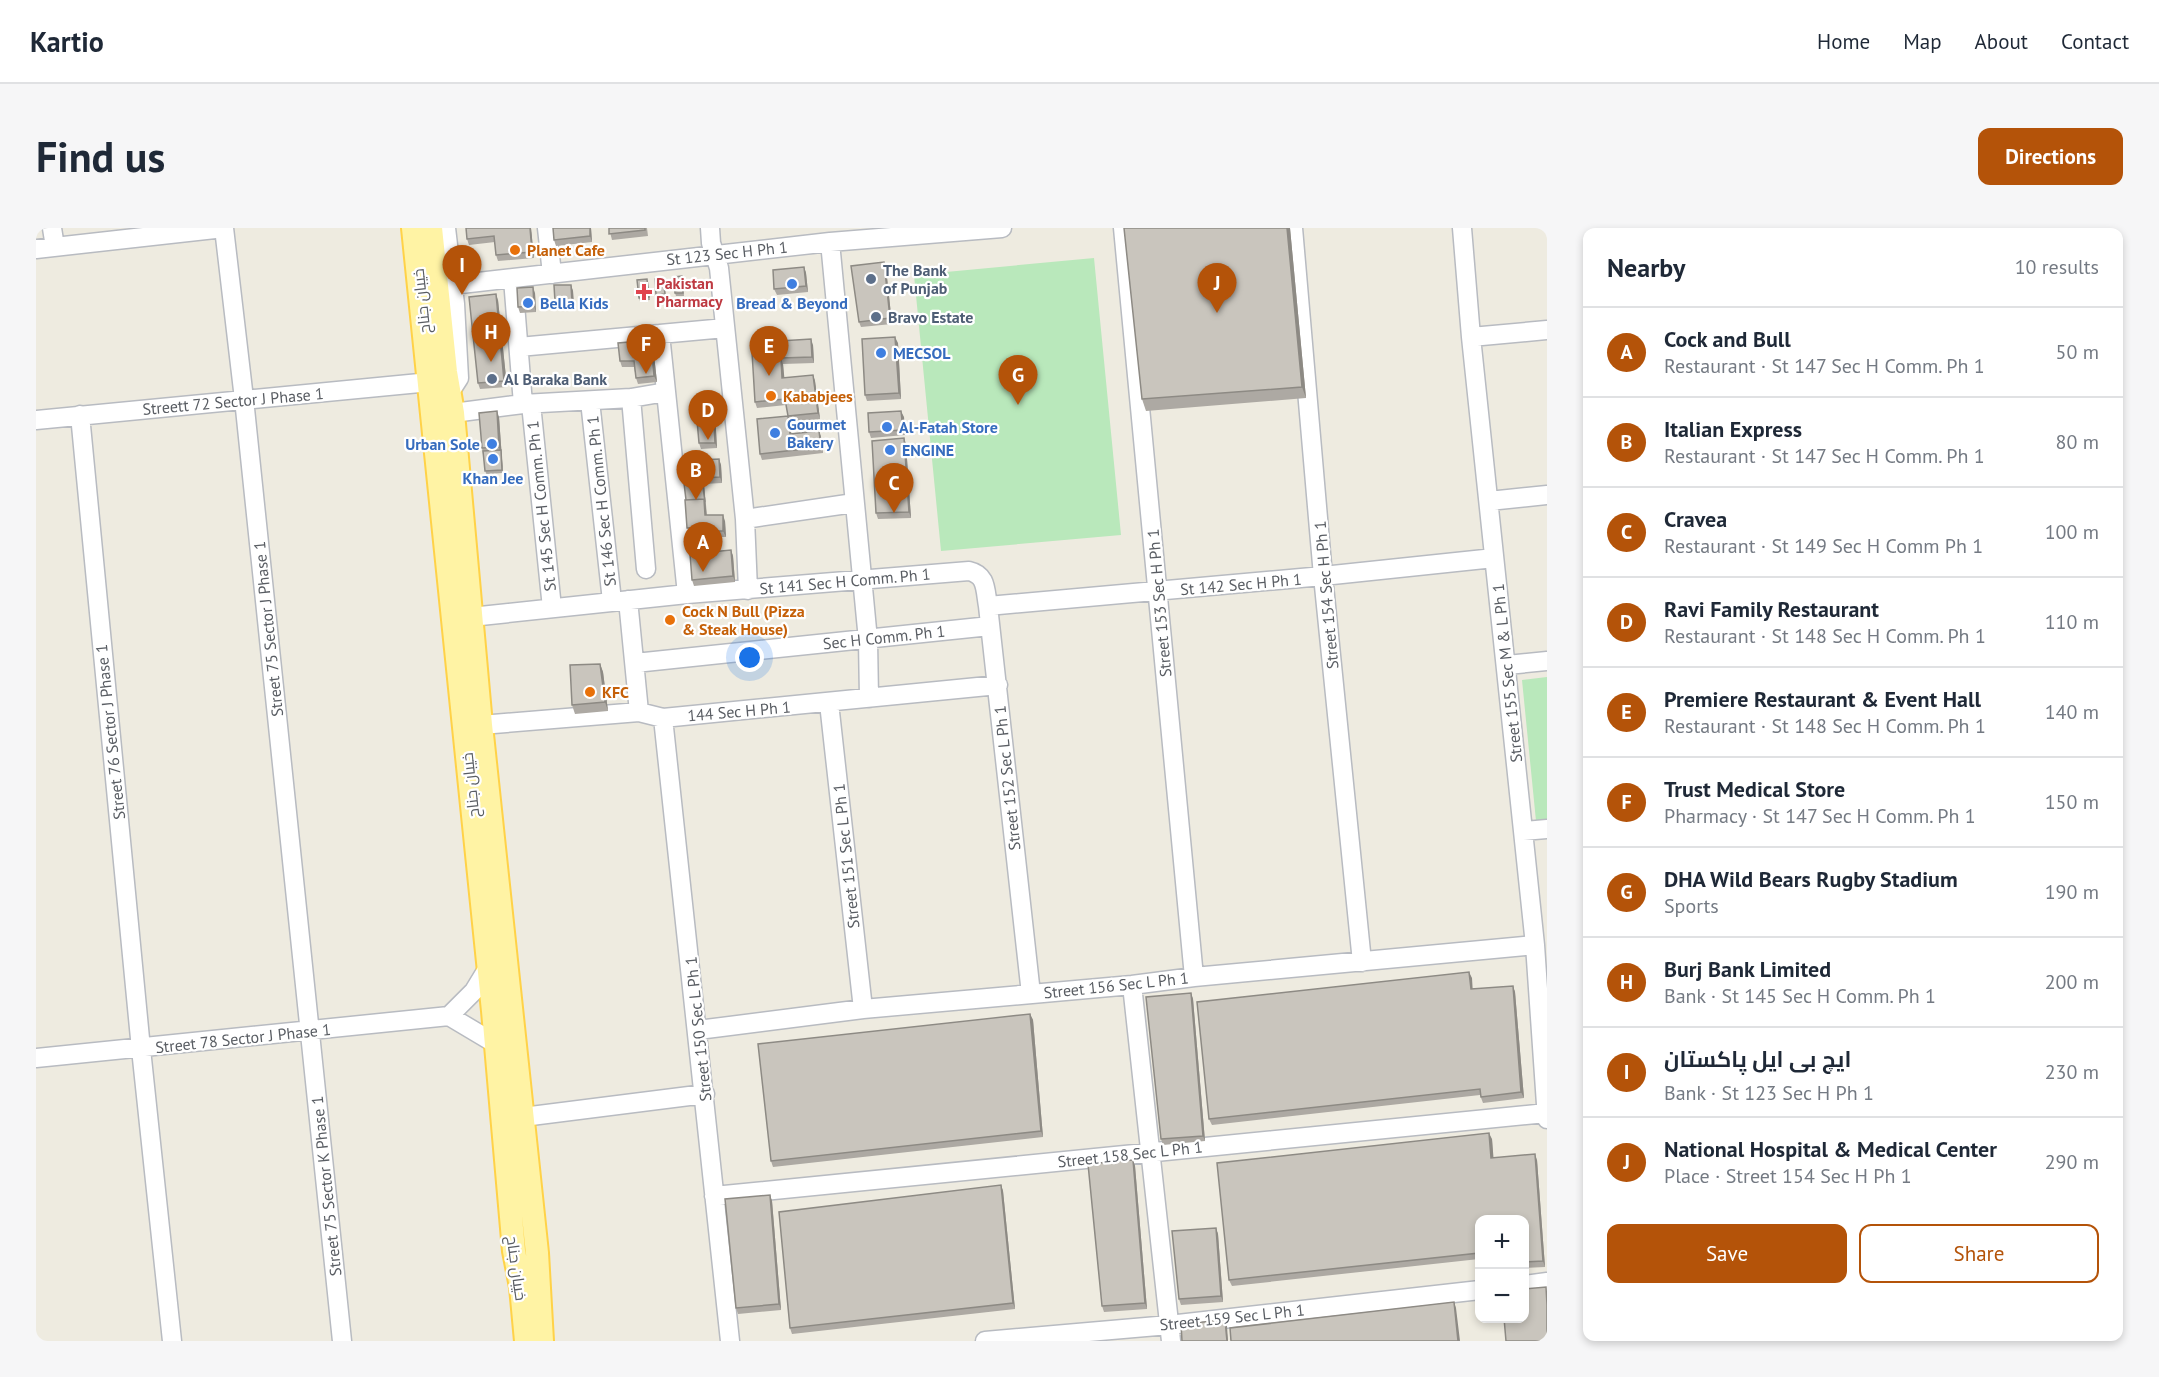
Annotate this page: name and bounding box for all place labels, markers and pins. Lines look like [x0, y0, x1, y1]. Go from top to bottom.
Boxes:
place label: Planet Cafe [527, 240, 605, 260]
marker: Planet Cafe [508, 243, 522, 257]
pin: I [442, 245, 482, 295]
place label: The Bank of Punjab [883, 260, 948, 298]
pin: J [1198, 264, 1236, 313]
marker: The Bank of Punjab [864, 272, 878, 286]
place label: Pakistan Pharmacy [656, 273, 723, 311]
marker: Bread & Beyond [785, 277, 799, 291]
marker: Pakistan Pharmacy [637, 285, 651, 299]
place label: Bella Kids [540, 293, 609, 313]
place label: Bread & Beyond [736, 293, 848, 313]
marker: Bella Kids [521, 296, 535, 310]
place label: Bravo Estate [888, 307, 973, 327]
marker: Bravo Estate [869, 310, 883, 324]
pin: H [472, 312, 510, 362]
pin: F [626, 324, 666, 374]
pin: E [750, 326, 788, 376]
place label: MECSOL [893, 343, 951, 363]
marker: MECSOL [874, 346, 888, 360]
pin: G [998, 356, 1038, 405]
place label: Al Baraka Bank [504, 369, 607, 389]
marker: Al Baraka Bank [485, 372, 499, 386]
place label: Kababjees [783, 386, 853, 406]
marker: Kababjees [764, 389, 778, 403]
pin: D [688, 390, 728, 440]
place label: Gourmet Bakery [787, 414, 847, 452]
place label: Al-Fatah Store [899, 417, 998, 437]
marker: Al-Fatah Store [880, 420, 894, 434]
marker: Gourmet Bakery [768, 426, 782, 440]
place label: Urban Sole [405, 434, 480, 454]
marker: Urban Sole [485, 437, 499, 451]
place label: ENGINE [902, 440, 954, 460]
marker: ENGINE [883, 443, 897, 457]
pin: B [676, 450, 716, 500]
marker: Khan Jee [486, 452, 500, 466]
pin: C [874, 464, 914, 513]
place label: Khan Jee [463, 468, 523, 488]
pin: A [684, 522, 722, 572]
place label: Cock N Bull (Pizza & Steak House) [682, 601, 805, 639]
marker: Cock N Bull (Pizza & Steak House) [663, 613, 677, 627]
place label: KFC [602, 682, 629, 702]
marker: KFC [583, 685, 597, 699]

